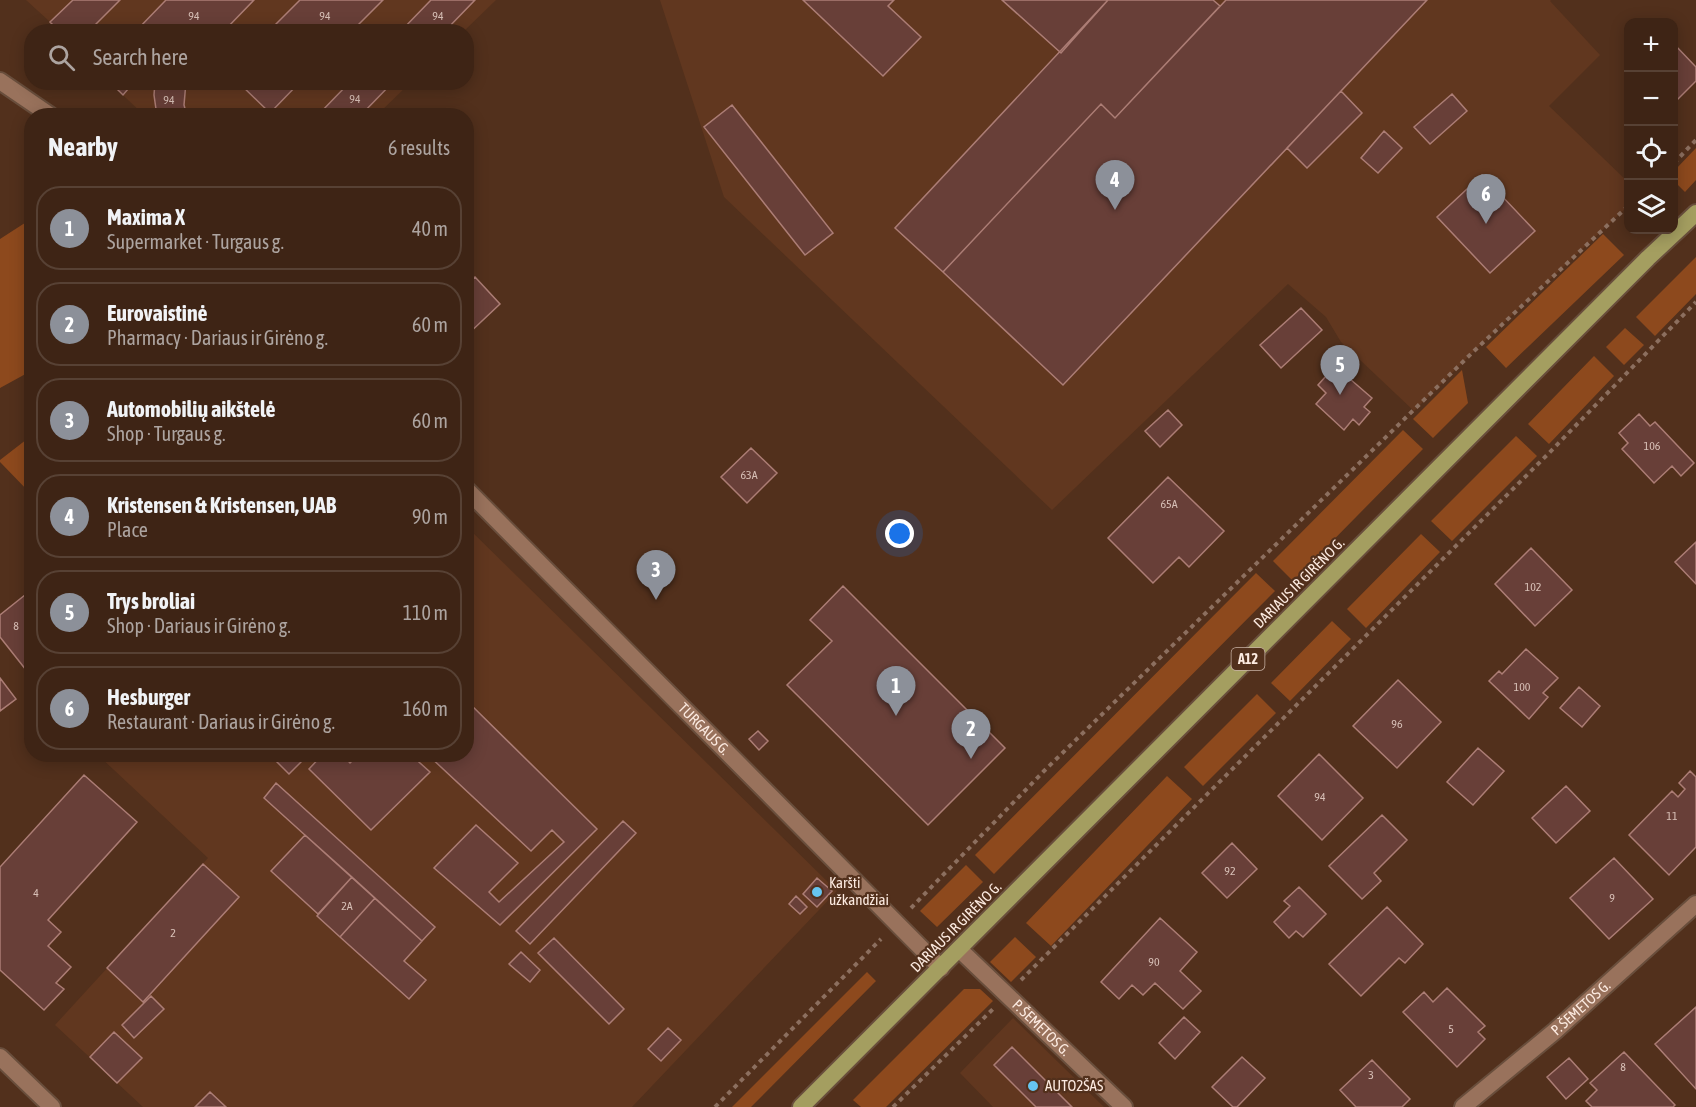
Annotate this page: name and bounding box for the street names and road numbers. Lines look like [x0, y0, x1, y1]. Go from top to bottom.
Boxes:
street label: DARIAUS IR GIRĖNO G. [1250, 534, 1348, 631]
road number: A12 [1232, 648, 1264, 670]
street label: TURGAUS G. [675, 699, 734, 758]
street label: DARIAUS IR GIRĖNO G. [907, 878, 1005, 975]
street label: P. ŠEMETOS G. [1547, 976, 1614, 1038]
street label: P. ŠEMETOS G. [1009, 996, 1074, 1059]

